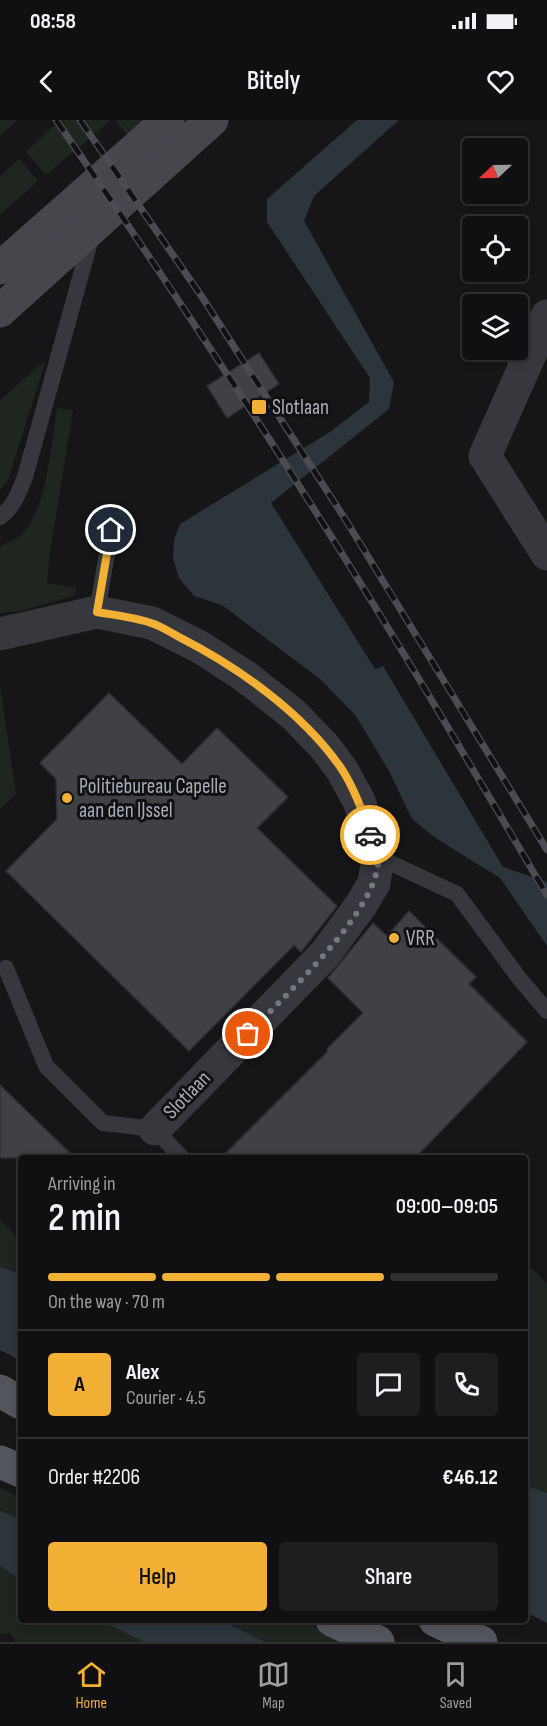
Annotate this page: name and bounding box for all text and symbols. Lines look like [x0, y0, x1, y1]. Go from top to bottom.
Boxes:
text: 08:58 [30, 8, 76, 35]
icon: back [30, 65, 63, 98]
text: Bitely [247, 65, 300, 97]
icon: heart [484, 65, 517, 98]
north arrow [462, 138, 528, 204]
map controls [462, 138, 528, 360]
button: locate [462, 216, 528, 282]
button: layers [462, 294, 528, 360]
place label: Slotlaan [272, 395, 329, 420]
marker: Slotlaan [250, 398, 268, 416]
pin [85, 504, 136, 555]
icon: home [94, 513, 127, 546]
place label: Politiebureau Capelle aan den IJssel [79, 774, 227, 823]
marker: Politiebureau Capelle aan den IJssel [60, 791, 74, 805]
courier [340, 805, 400, 865]
icon: car [354, 819, 387, 852]
place label: VRR [406, 926, 435, 951]
marker: VRR [387, 931, 401, 945]
pin [222, 1008, 273, 1059]
icon: bag [231, 1017, 264, 1050]
street label: Slotlaan [158, 1066, 216, 1124]
text: Arriving in [48, 1172, 116, 1196]
text: 09:00–09:05 [396, 1193, 498, 1220]
text: 2 min [48, 1195, 121, 1242]
text: On the way · 70 m [48, 1290, 165, 1314]
button: chat [357, 1353, 420, 1416]
button: phone [435, 1353, 498, 1416]
text: Alex [126, 1359, 159, 1386]
text: A [74, 1371, 85, 1398]
text: Courier · 4.5 [126, 1386, 206, 1410]
text: Order #2206 [48, 1464, 140, 1491]
text: €46.12 [442, 1464, 498, 1491]
button: Help [48, 1542, 267, 1611]
button: Share [279, 1542, 498, 1611]
tab: Home [75, 1658, 108, 1713]
tab: Map [257, 1658, 290, 1713]
tab: Saved [439, 1658, 472, 1713]

